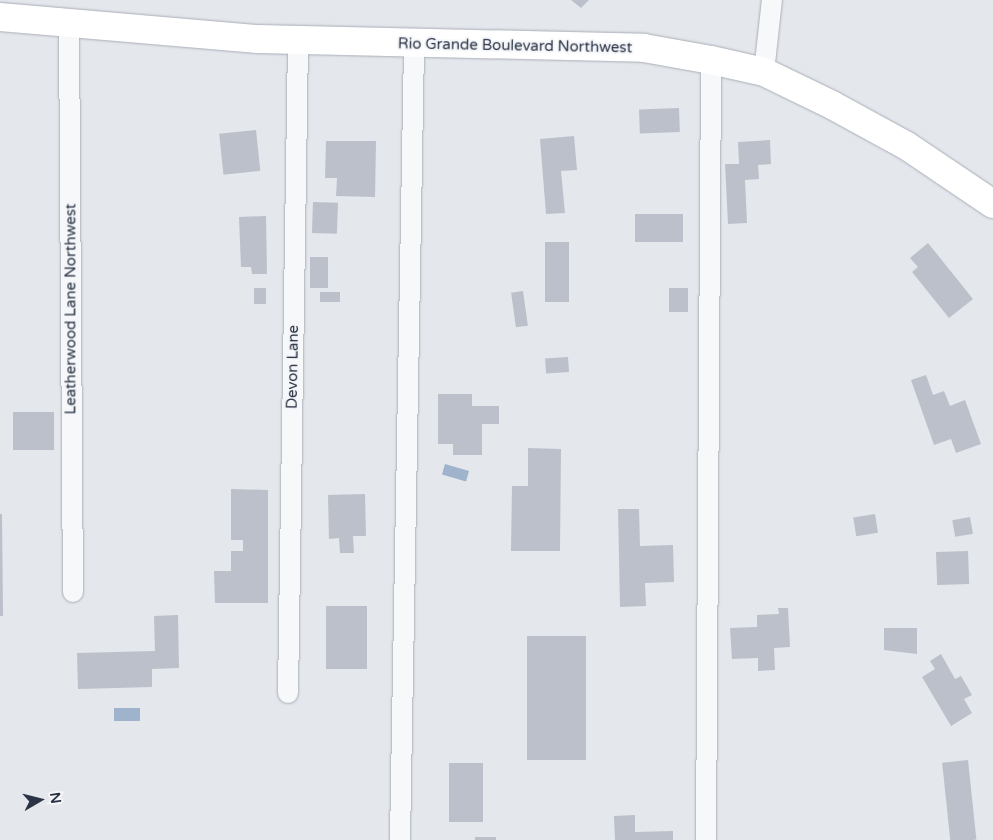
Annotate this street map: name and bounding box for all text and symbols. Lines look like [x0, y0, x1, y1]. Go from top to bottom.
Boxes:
street label: Rio Grande Boulevard Northwest [398, 35, 632, 57]
street label: Leatherwood Lane Northwest [62, 203, 80, 415]
street label: Devon Lane [283, 325, 303, 409]
north arrow [15, 775, 65, 825]
text: N [46, 791, 65, 805]

